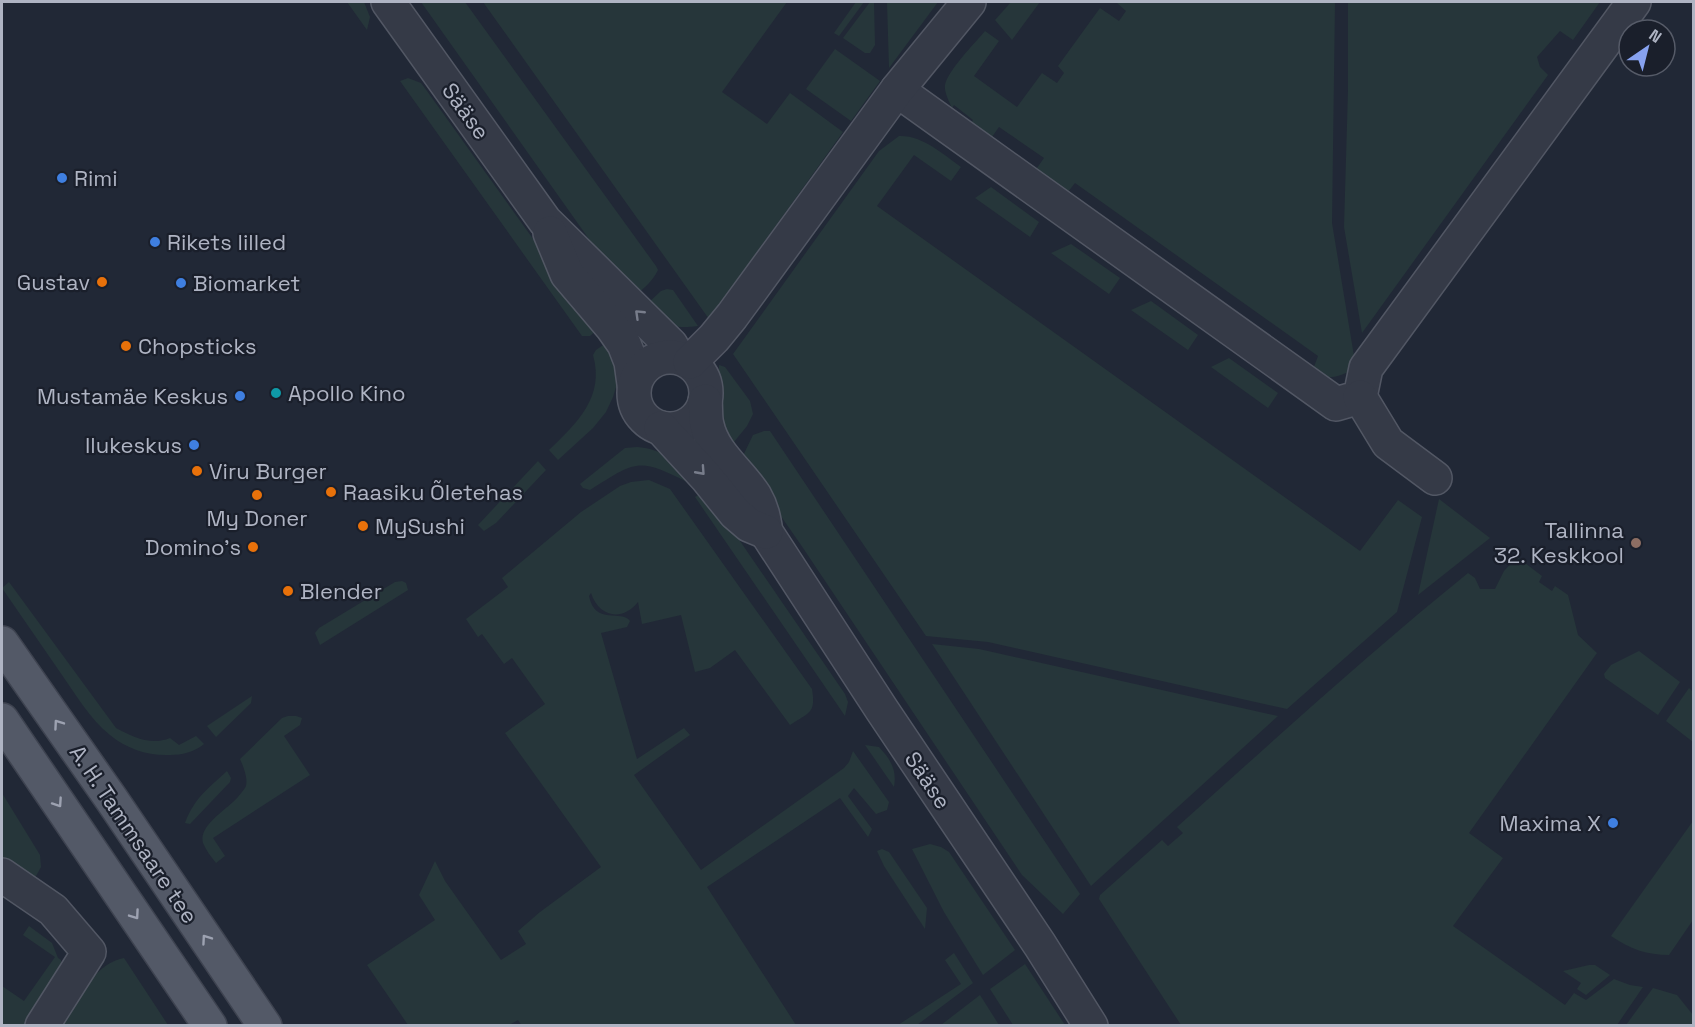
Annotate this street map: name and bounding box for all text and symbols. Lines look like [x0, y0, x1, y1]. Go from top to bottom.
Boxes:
north arrow [1617, 18, 1677, 78]
text: N [1645, 24, 1666, 48]
street label: Sääse [436, 77, 496, 145]
place label: Rimi [74, 164, 118, 192]
marker: Rimi [55, 171, 69, 185]
place label: Rikets lilled [167, 228, 286, 256]
marker: Rikets lilled [148, 235, 162, 249]
place label: Gustav [17, 268, 90, 296]
place label: Biomarket [193, 269, 300, 297]
marker: Gustav [95, 275, 109, 289]
marker: Biomarket [174, 276, 188, 290]
one-way arrow [635, 311, 646, 322]
place label: Chopsticks [138, 332, 257, 360]
marker: Chopsticks [119, 339, 133, 353]
place label: Apollo Kino [288, 379, 406, 407]
place label: Mustamäe Keskus [37, 382, 228, 410]
marker: Apollo Kino [269, 386, 283, 400]
marker: Mustamäe Keskus [233, 389, 247, 403]
place label: Ilukeskus [85, 431, 182, 459]
marker: Ilukeskus [187, 438, 201, 452]
place label: Viru Burger [209, 457, 327, 485]
marker: Viru Burger [190, 464, 204, 478]
one-way arrow [694, 465, 705, 475]
place label: Raasiku Õletehas [343, 478, 523, 506]
marker: Raasiku Õletehas [324, 485, 338, 499]
marker: My Doner [250, 488, 264, 502]
place label: My Doner [206, 504, 308, 532]
place label: MySushi [375, 512, 465, 540]
place label: Tallinna 32. Keskkool [1494, 516, 1624, 569]
marker: MySushi [356, 519, 370, 533]
place label: Domino's [145, 533, 241, 561]
marker: Tallinna 32. Keskkool [1629, 536, 1643, 550]
marker: Domino's [246, 540, 260, 554]
place label: Blender [300, 577, 382, 605]
marker: Blender [281, 584, 295, 598]
one-way arrow [54, 719, 65, 730]
street label: A. H. Tammsaare tee [64, 739, 204, 929]
street label: Sääse [899, 746, 957, 814]
one-way arrow [51, 797, 62, 808]
place label: Maxima X [1500, 809, 1601, 837]
marker: Maxima X [1606, 816, 1620, 830]
one-way arrow [128, 908, 139, 919]
one-way arrow [202, 935, 213, 946]

